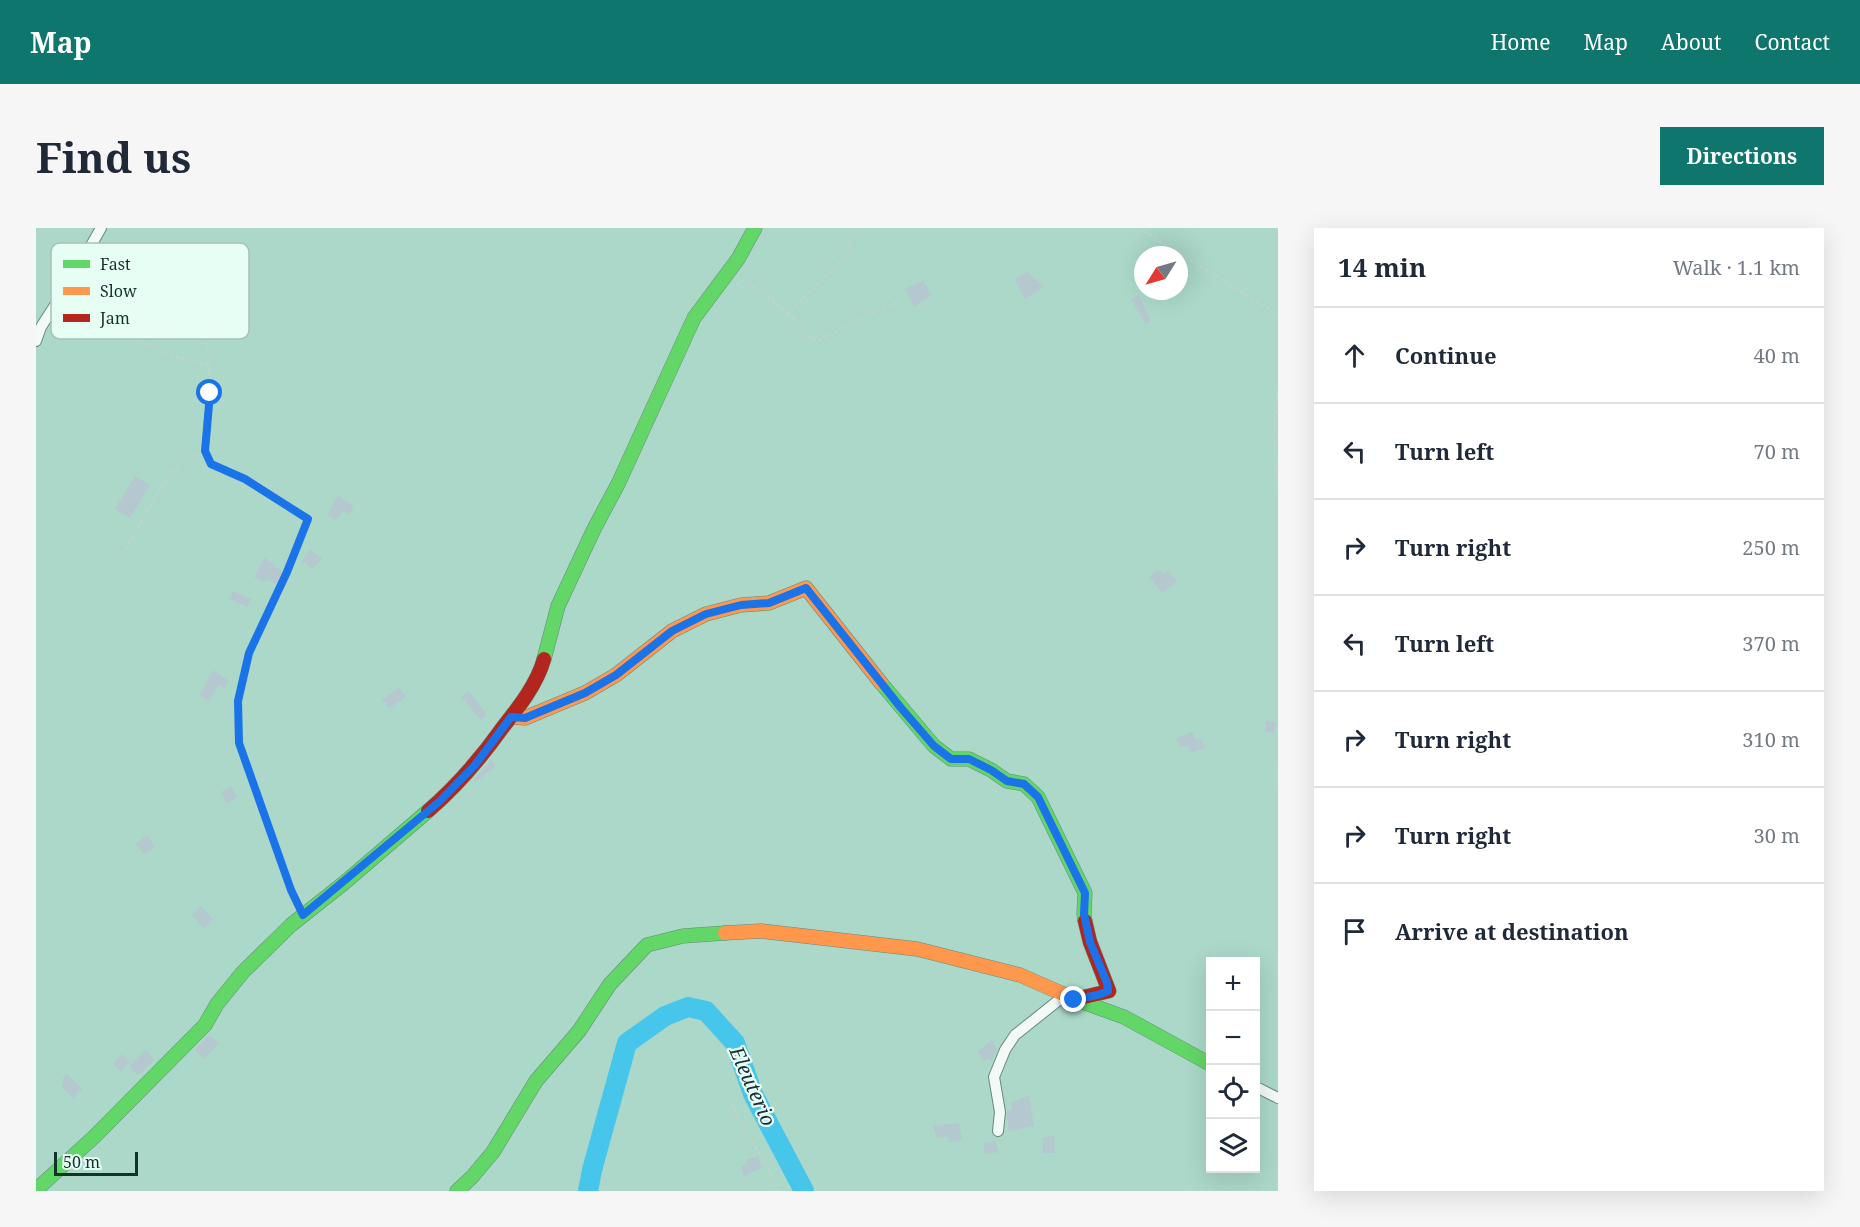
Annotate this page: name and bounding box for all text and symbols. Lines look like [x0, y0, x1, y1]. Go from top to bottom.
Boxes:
text: Map [30, 23, 92, 61]
text: Home [1491, 28, 1551, 56]
text: Map [1584, 28, 1628, 56]
text: About [1661, 28, 1722, 56]
text: Contact [1755, 28, 1830, 56]
button: Directions [1660, 127, 1824, 185]
text: Find us [36, 128, 191, 185]
legend [51, 243, 249, 339]
north arrow [1134, 246, 1188, 300]
text: 14 min [1338, 249, 1426, 285]
text: Fast [100, 253, 131, 275]
text: Walk · 1.1 km [1673, 254, 1800, 281]
text: Slow [100, 280, 137, 302]
text: Jam [99, 307, 130, 329]
icon: ahead [1338, 339, 1371, 372]
text: Continue [1395, 340, 1497, 370]
text: 40 m [1754, 342, 1800, 369]
route start [196, 379, 222, 405]
icon: left [1338, 435, 1371, 468]
text: Turn left [1395, 436, 1494, 466]
text: 70 m [1754, 438, 1800, 465]
icon: right [1338, 531, 1371, 564]
text: Turn right [1395, 532, 1511, 562]
text: 250 m [1742, 534, 1800, 561]
icon: left [1338, 627, 1371, 660]
text: Turn left [1395, 628, 1494, 658]
text: 370 m [1742, 630, 1800, 657]
icon: right [1338, 723, 1371, 756]
text: Turn right [1395, 724, 1511, 754]
text: 310 m [1742, 726, 1800, 753]
icon: right [1338, 819, 1371, 852]
text: Turn right [1395, 820, 1511, 850]
text: 30 m [1754, 822, 1800, 849]
icon: arrive [1338, 915, 1371, 948]
text: Arrive at destination [1395, 916, 1629, 946]
map controls [1206, 957, 1260, 1173]
button: + [1206, 957, 1260, 1011]
route end [1060, 986, 1086, 1012]
button: − [1206, 1011, 1260, 1065]
water label: Eleuterio [723, 1041, 783, 1130]
button: locate [1206, 1065, 1260, 1119]
button: layers [1206, 1119, 1260, 1173]
scale bar [54, 1149, 138, 1176]
text: 50 m [63, 1151, 100, 1173]

